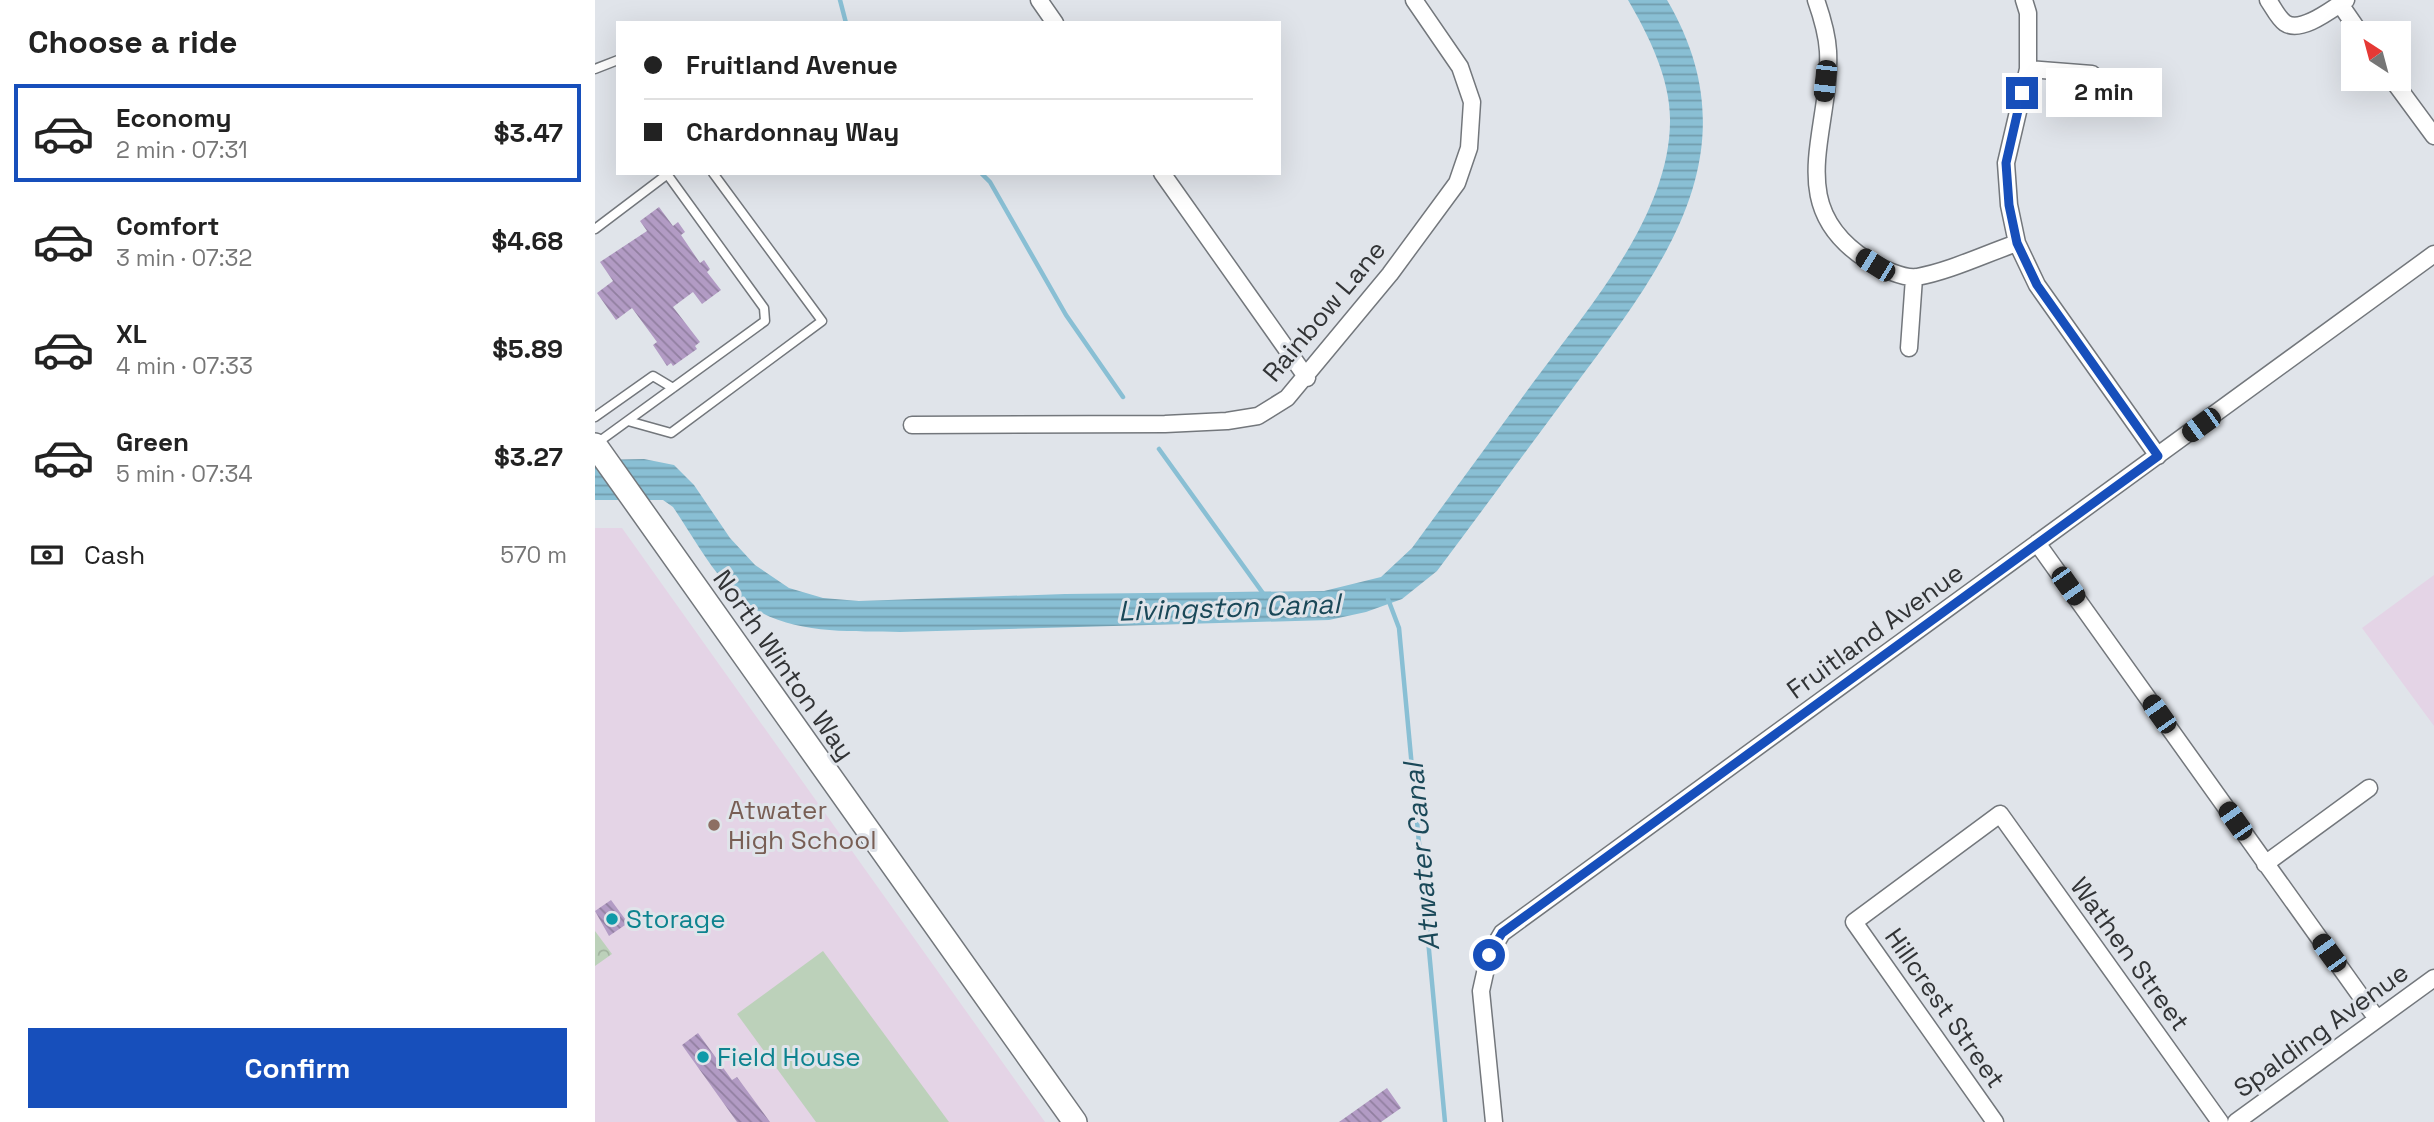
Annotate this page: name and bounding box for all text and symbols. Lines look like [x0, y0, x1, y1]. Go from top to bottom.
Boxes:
north arrow [2341, 21, 2411, 91]
map controls [2341, 21, 2411, 91]
text: Choose a ride [28, 22, 238, 62]
text: Fruitland Avenue [686, 48, 898, 82]
car [1813, 59, 1838, 103]
callout: 2 min [2047, 68, 2162, 118]
route end [2006, 77, 2038, 109]
text: 2 min [2074, 77, 2134, 107]
text: Economy [116, 101, 232, 135]
icon: car [32, 102, 95, 165]
text: Chardonnay Way [686, 115, 899, 149]
text: $3.47 [494, 116, 563, 150]
text: 2 min · 07:31 [116, 135, 248, 165]
text: Comfort [116, 209, 219, 243]
icon: car [32, 210, 95, 273]
text: $4.68 [492, 224, 563, 258]
street label: Rainbow Lane [1255, 233, 1393, 389]
text: 3 min · 07:32 [116, 243, 252, 273]
car [1852, 245, 1899, 285]
text: XL [116, 317, 147, 351]
icon: car [32, 318, 95, 381]
text: $5.89 [492, 332, 563, 366]
text: 4 min · 07:33 [116, 351, 253, 381]
car [2178, 404, 2225, 446]
text: Green [116, 425, 189, 459]
icon: car [32, 426, 95, 489]
text: $3.27 [494, 440, 563, 474]
text: 5 min · 07:34 [116, 459, 253, 489]
icon: cash [28, 536, 66, 574]
text: Cash [84, 538, 145, 572]
text: 570 m [500, 540, 567, 570]
street label: Fruitland Avenue [1780, 555, 1970, 707]
street label: North Winton Way [705, 563, 863, 767]
car [2048, 563, 2089, 609]
water label: Livingston Canal [1117, 585, 1344, 629]
car [2139, 691, 2180, 737]
water label: Atwater Canal [1395, 759, 1447, 952]
place label: Atwater High School [728, 793, 877, 857]
car [2215, 798, 2256, 844]
marker: Atwater High School [706, 817, 722, 833]
street label: Wathen Street [2063, 870, 2197, 1038]
place label: Storage [626, 902, 726, 936]
marker: Storage [604, 911, 620, 927]
street label: Hillcrest Street [1877, 921, 2013, 1095]
car [2309, 930, 2350, 976]
route start [1473, 939, 1505, 971]
street label: Spalding Avenue [2227, 955, 2415, 1105]
button: Confirm [28, 1028, 567, 1108]
place label: Field House [717, 1040, 861, 1074]
marker: Field House [695, 1049, 711, 1065]

